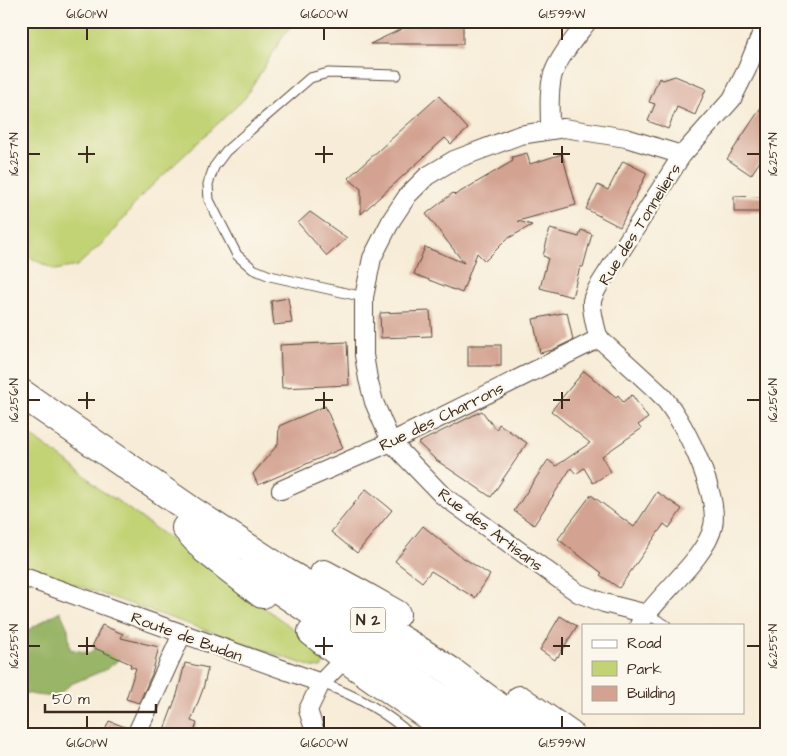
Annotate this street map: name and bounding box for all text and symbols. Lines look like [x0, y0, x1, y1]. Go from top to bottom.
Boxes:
text: 61.601°W [66, 6, 108, 23]
text: 61.600°W [300, 6, 348, 23]
text: 61.599°W [539, 6, 586, 23]
text: 16.257°N [6, 132, 23, 176]
text: 16.257°N [765, 132, 782, 176]
street label: Rue des Tonneliers [593, 159, 686, 290]
street label: Rue des Charrons [376, 377, 507, 457]
text: 16.256°N [6, 378, 23, 422]
text: 16.256°N [765, 378, 782, 422]
street label: Rue des Artisans [433, 483, 547, 577]
street label: Route de Budan [128, 607, 245, 667]
road number: N 2 [350, 608, 386, 632]
text: 16.255°N [6, 623, 23, 668]
text: 16.255°N [765, 623, 782, 668]
legend [582, 624, 744, 714]
text: Road [627, 633, 662, 654]
text: Park [627, 659, 662, 680]
scale bar [45, 681, 156, 713]
text: Building [627, 683, 675, 705]
text: 50 m [52, 689, 90, 710]
text: 61.601°W [66, 735, 108, 752]
text: 61.600°W [300, 735, 348, 752]
text: 61.599°W [539, 735, 586, 752]

